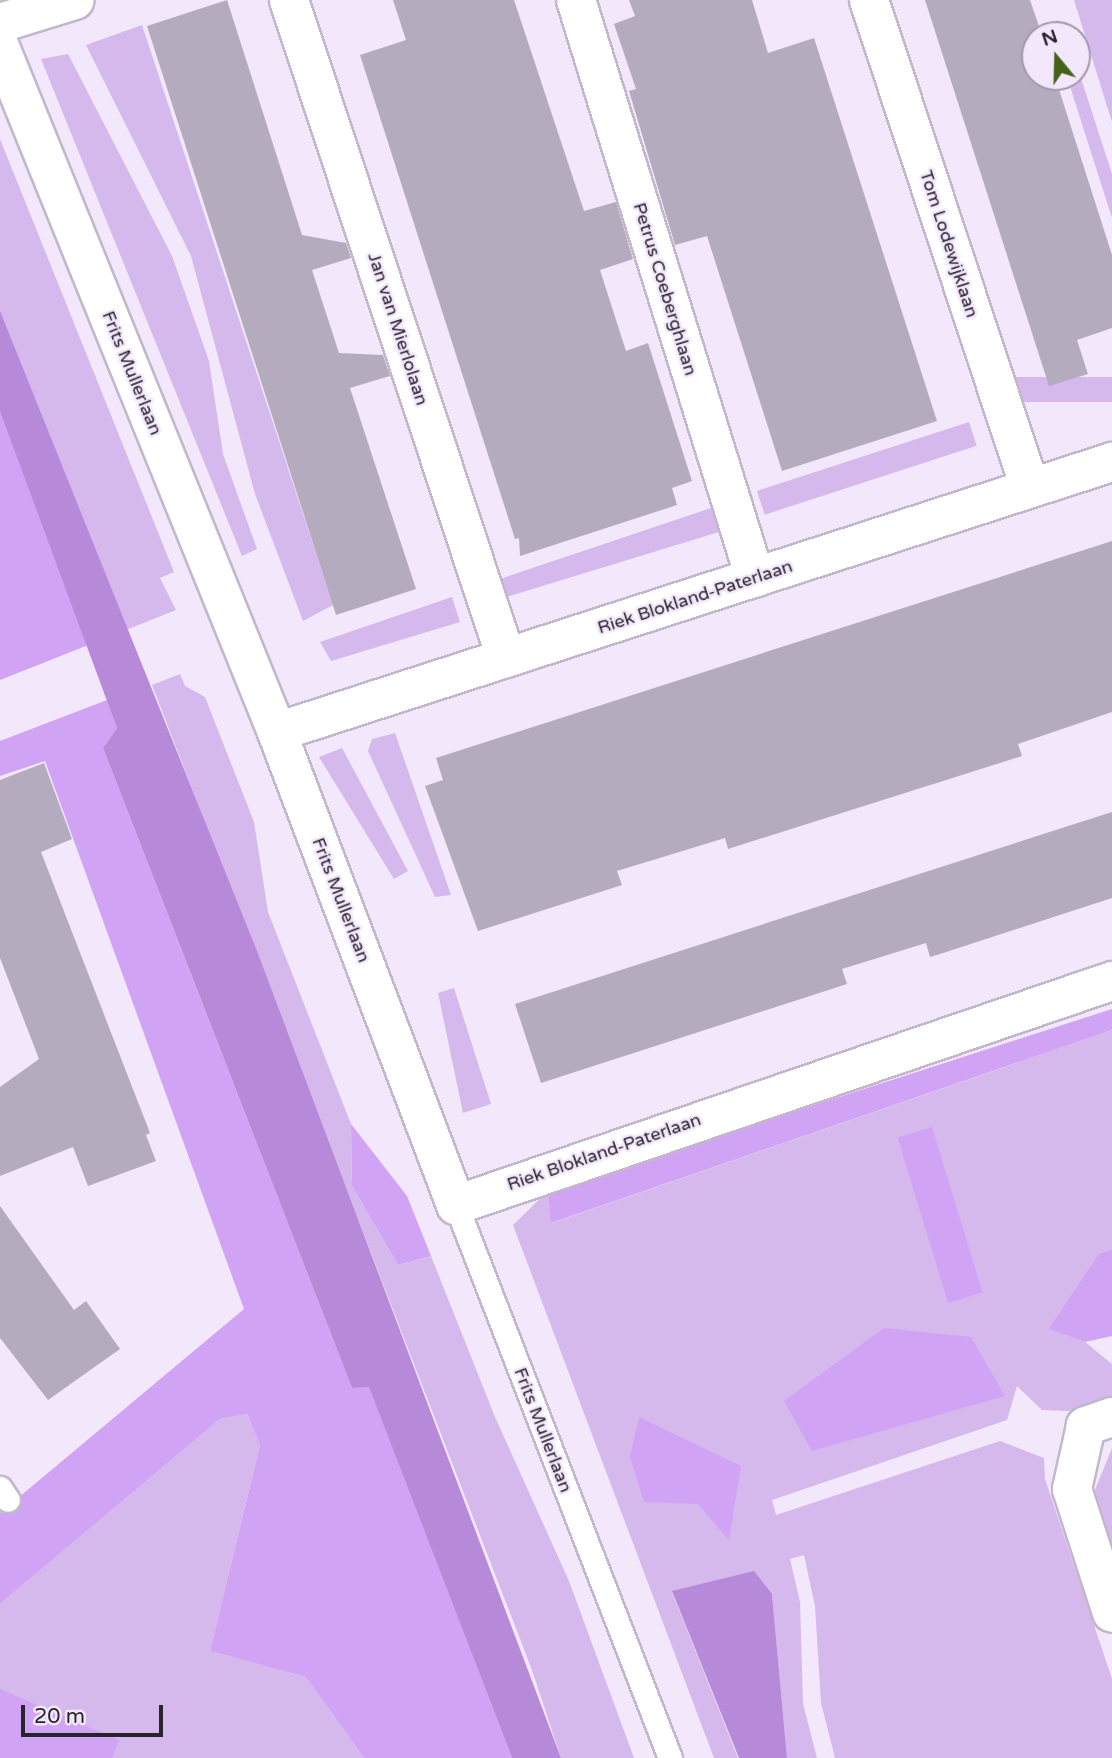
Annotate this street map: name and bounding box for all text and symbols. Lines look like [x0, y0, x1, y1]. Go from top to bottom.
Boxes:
north arrow [1021, 21, 1091, 91]
text: N [1039, 25, 1061, 51]
street label: Tom Lodewijklaan [915, 168, 983, 320]
street label: Petrus Coeberghlaan [628, 200, 702, 378]
street label: Jan van Mierlolaan [363, 250, 433, 408]
street label: Frits Mullerlaan [97, 308, 167, 438]
street label: Riek Blokland-Paterlaan [595, 555, 795, 639]
street label: Frits Mullerlaan [307, 835, 375, 965]
street label: Riek Blokland-Paterlaan [504, 1109, 704, 1195]
street label: Frits Mullerlaan [509, 1365, 577, 1495]
scale bar [24, 1692, 166, 1736]
text: 20 m [34, 1704, 85, 1729]

